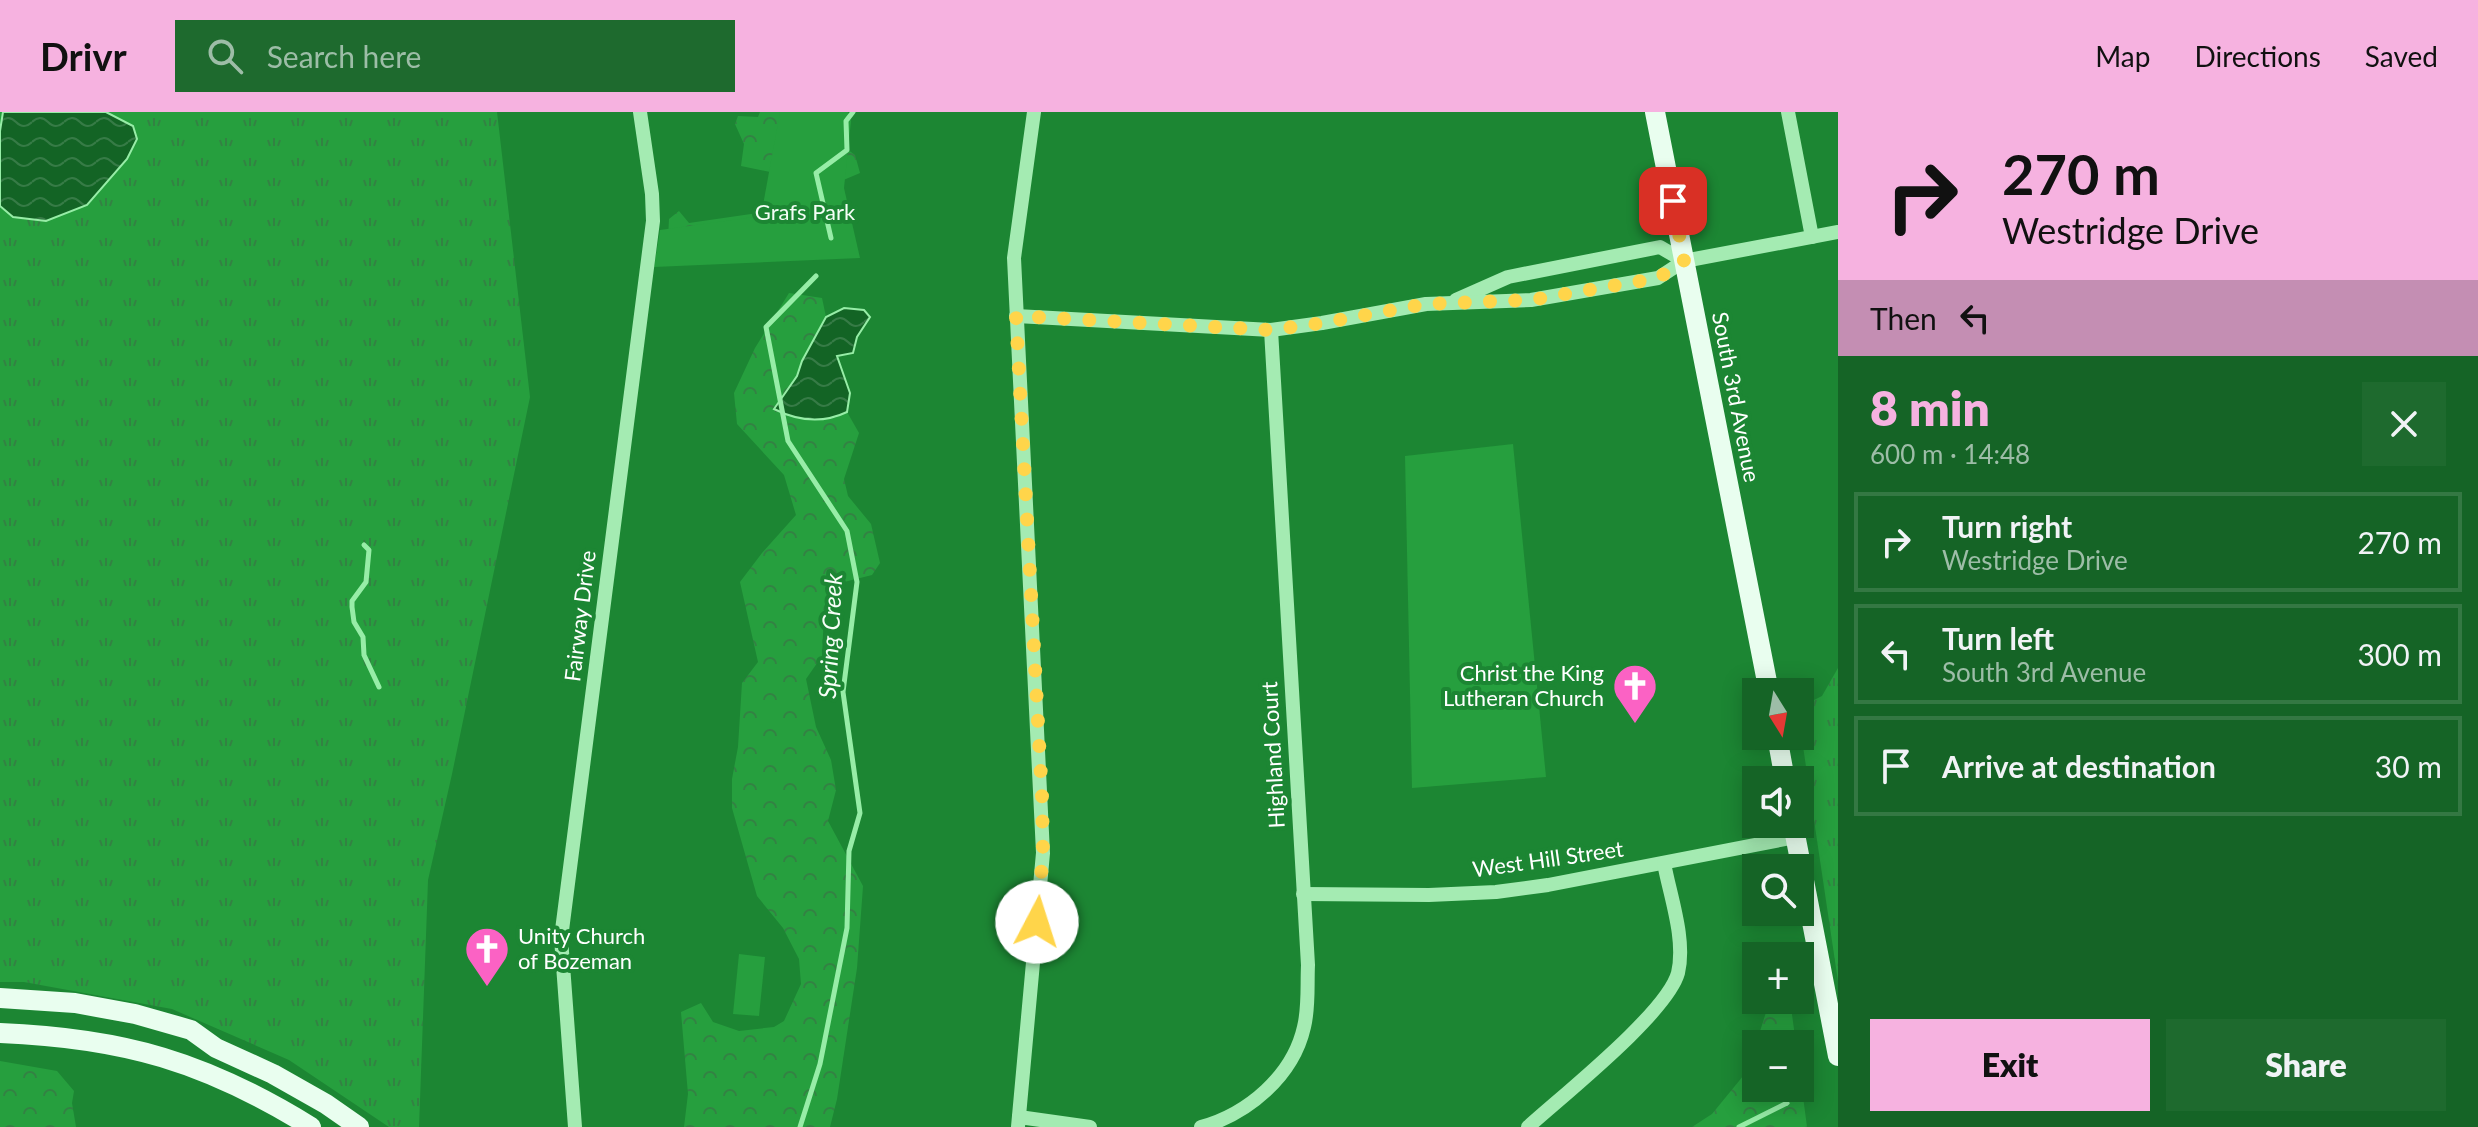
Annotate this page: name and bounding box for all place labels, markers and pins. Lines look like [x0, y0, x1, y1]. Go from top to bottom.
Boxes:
pin [1639, 167, 1707, 235]
place label: Christ the King Lutheran Church [1443, 659, 1604, 711]
church icon: Christ the King Lutheran Church [1611, 662, 1659, 725]
place label: Unity Church of Bozeman [518, 922, 645, 974]
church icon: Unity Church of Bozeman [463, 925, 511, 988]

